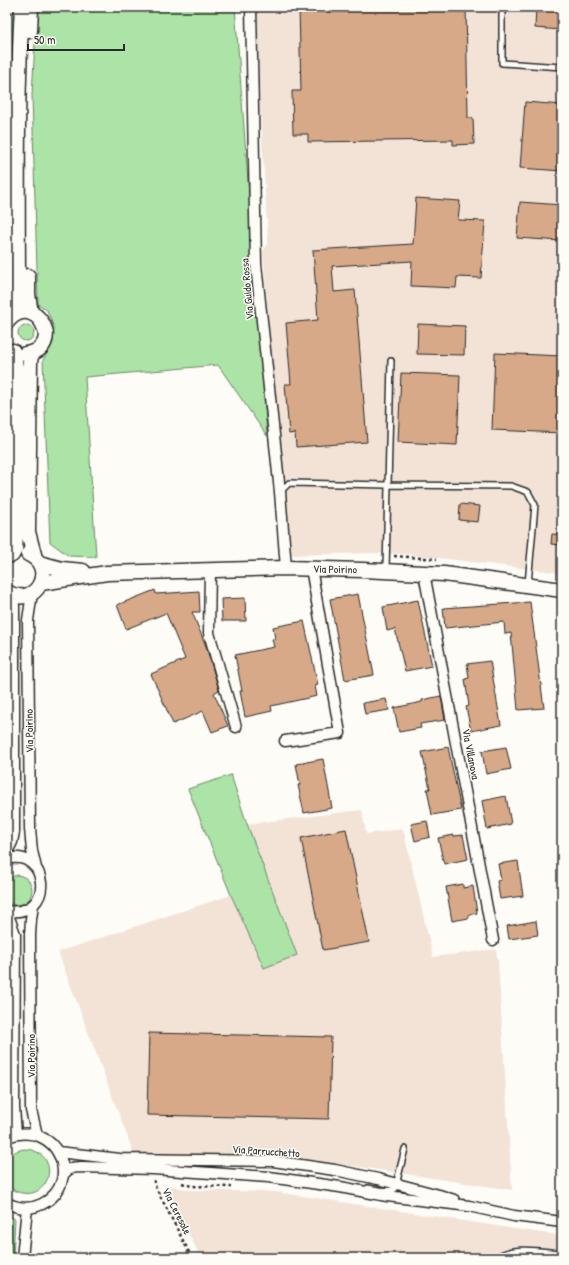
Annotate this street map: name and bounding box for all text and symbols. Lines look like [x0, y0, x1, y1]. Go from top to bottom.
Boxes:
scale bar [28, 26, 124, 52]
text: 50 m [34, 31, 55, 48]
street label: Via Guido Rossa [237, 257, 257, 320]
street label: Via Poirino [313, 562, 358, 576]
street label: Via Poirino [22, 708, 36, 753]
street label: Via Villanova [459, 727, 483, 781]
street label: Via Poirino [24, 1034, 38, 1078]
street label: Via Parrucchetto [232, 1142, 301, 1160]
street label: Via Ceresole [159, 1185, 195, 1237]

